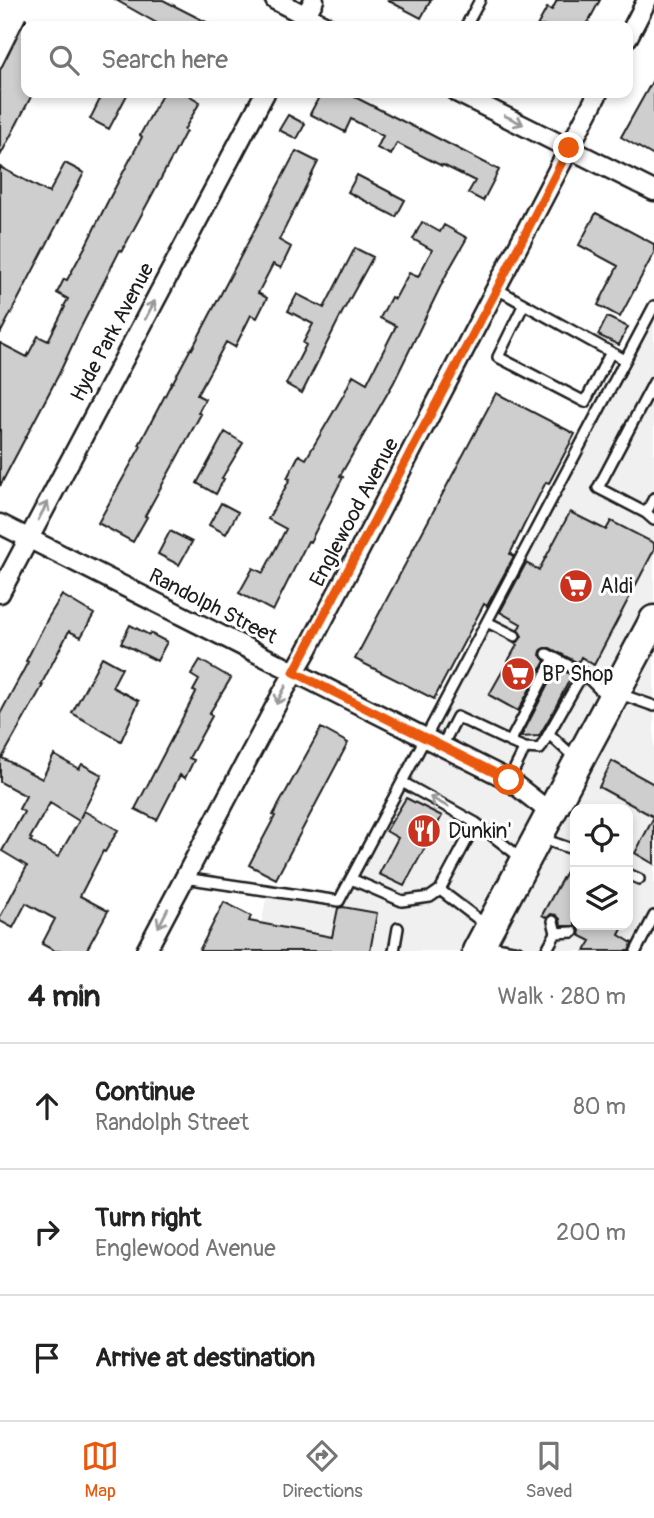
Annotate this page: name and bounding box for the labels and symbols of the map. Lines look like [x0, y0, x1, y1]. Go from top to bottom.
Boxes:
one-way arrow [503, 114, 524, 128]
route end [553, 132, 584, 163]
street label: Hyde Park Avenue [64, 258, 161, 406]
one-way arrow [144, 300, 157, 321]
street label: Englewood Avenue [304, 433, 405, 591]
one-way arrow [37, 501, 51, 522]
street label: Randolph Street [144, 562, 282, 651]
supermarket icon: Aldi [557, 567, 595, 605]
place label: Aldi [600, 573, 633, 600]
supermarket icon: BP Shop [499, 655, 537, 693]
place label: BP Shop [542, 661, 614, 688]
one-way arrow [274, 684, 287, 705]
route start [493, 764, 524, 795]
one-way arrow [429, 795, 450, 808]
restaurant icon: Dunkin' [405, 812, 443, 850]
place label: Dunkin' [448, 818, 512, 845]
one-way arrow [156, 907, 170, 928]

